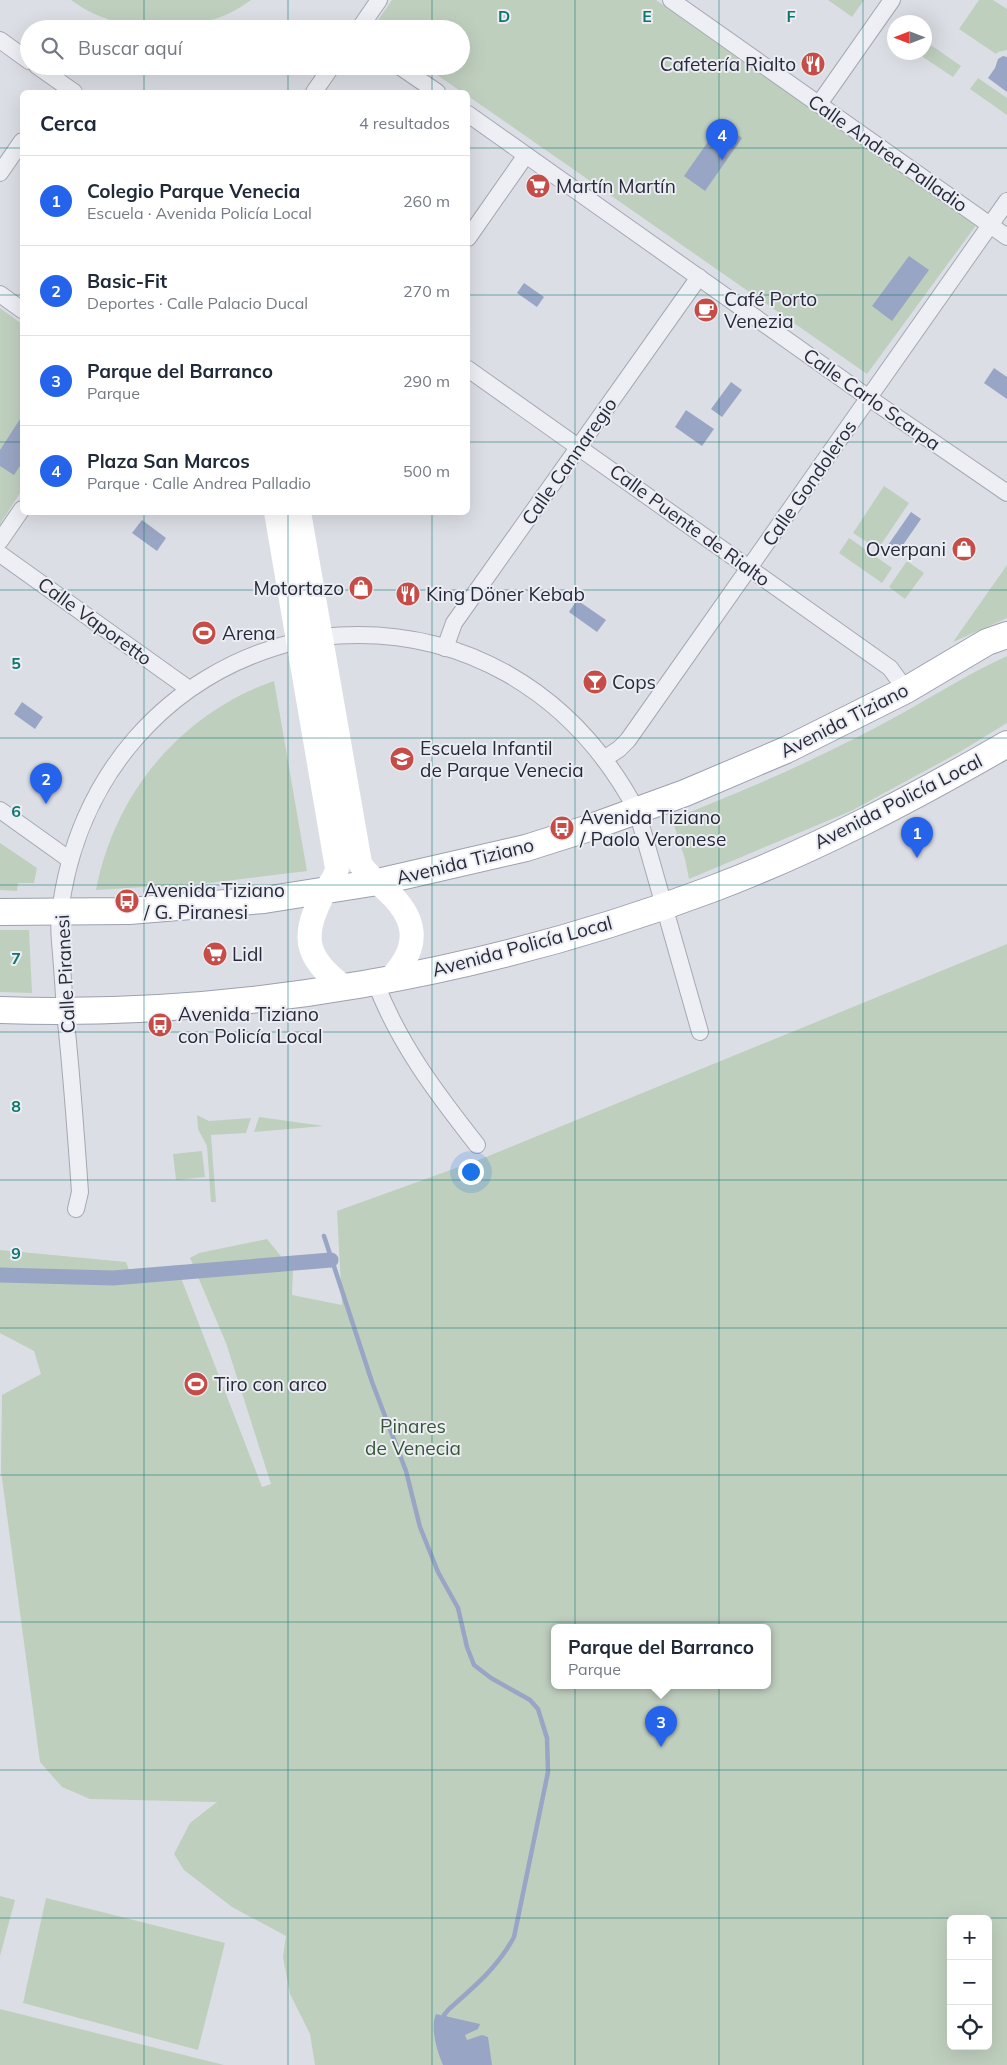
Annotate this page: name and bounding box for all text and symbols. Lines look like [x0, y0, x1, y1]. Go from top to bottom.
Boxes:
text: D [498, 6, 510, 26]
text: E [642, 6, 652, 26]
text: F [786, 6, 796, 26]
north arrow [887, 15, 932, 60]
search box [20, 20, 470, 75]
icon: search [38, 34, 66, 62]
text: Buscar aquí [78, 36, 182, 60]
restaurant icon: Cafetería Rialto [800, 51, 826, 77]
place label: Cafetería Rialto [660, 52, 796, 76]
street label: Calle Andrea Palladio [804, 89, 972, 217]
text: Cerca [40, 110, 97, 136]
text: 4 resultados [359, 113, 450, 133]
pin: 4 [706, 119, 738, 160]
supermarket icon: Martín Martín [525, 173, 551, 199]
place label: Martín Martín [556, 174, 676, 198]
text: Colegio Parque Venecia [87, 179, 300, 203]
text: 1 [51, 191, 61, 211]
text: 260 m [403, 191, 450, 211]
text: Escuela · Avenida Policía Local [87, 203, 312, 223]
text: Basic-Fit [87, 269, 167, 293]
text: 2 [51, 281, 61, 301]
text: 270 m [403, 281, 450, 301]
place label: Café Porto Venezia [724, 287, 817, 333]
text: Deportes · Calle Palacio Ducal [87, 293, 308, 313]
cafe icon: Café Porto Venezia [693, 297, 719, 323]
street label: Calle Carlo Scarpa [799, 343, 945, 455]
text: Parque del Barranco [87, 359, 273, 383]
text: 3 [51, 371, 61, 391]
text: 290 m [403, 371, 450, 391]
text: Parque [87, 383, 140, 403]
street label: Calle Cannaregio [516, 393, 622, 529]
street label: Calle Gondoleros [757, 415, 861, 551]
text: Plaza San Marcos [87, 449, 250, 473]
street label: Calle Puente de Rialto [605, 459, 775, 591]
text: 4 [51, 461, 61, 481]
text: 500 m [403, 461, 450, 481]
text: Parque · Calle Andrea Palladio [87, 473, 311, 493]
shop icon: Overpani [951, 536, 977, 562]
place label: Overpani [866, 537, 946, 561]
street label: Calle Vaporetto [33, 572, 157, 670]
shop icon: Motortazo [348, 575, 374, 601]
place label: Motortazo [254, 576, 344, 600]
restaurant icon: King Döner Kebab [395, 581, 421, 607]
place label: King Döner Kebab [426, 582, 585, 606]
sports icon: Arena [191, 620, 217, 646]
place label: Arena [222, 621, 276, 645]
text: 5 [11, 653, 21, 673]
bar icon: Cops [582, 669, 608, 695]
place label: Cops [612, 670, 656, 694]
street label: Avenida Tiziano [776, 677, 912, 763]
place label: Escuela Infantil de Parque Venecia [420, 736, 584, 782]
school or university icon: Escuela Infantil de Parque Venecia [389, 746, 415, 772]
street label: Avenida Policía Local [810, 748, 986, 854]
pin: 2 [30, 763, 62, 804]
text: 6 [11, 801, 21, 821]
place label: Avenida Tiziano / Paolo Veronese [579, 805, 726, 851]
bus stop icon: Avenida Tiziano / Paolo Veronese [549, 815, 575, 841]
pin: 1 [901, 817, 933, 858]
street label: Avenida Tiziano [394, 832, 536, 890]
place label: Avenida Tiziano / G. Piranesi [143, 878, 285, 924]
bus stop icon: Avenida Tiziano / G. Piranesi [114, 888, 140, 914]
street label: Avenida Policía Local [429, 910, 615, 982]
street label: Calle Piranesi [50, 914, 80, 1034]
supermarket icon: Lidl [202, 941, 228, 967]
place label: Lidl [232, 942, 263, 966]
text: 7 [11, 948, 21, 968]
place label: Avenida Tiziano con Policía Local [178, 1002, 323, 1048]
bus stop icon: Avenida Tiziano con Policía Local [147, 1012, 173, 1038]
text: 8 [11, 1096, 21, 1116]
your location [458, 1159, 484, 1185]
text: 9 [11, 1243, 21, 1263]
sports icon: Tiro con arco [183, 1371, 209, 1397]
place label: Tiro con arco [214, 1372, 327, 1396]
park label: Pinares de Venecia [365, 1414, 461, 1460]
popup [551, 1624, 771, 1689]
text: Parque del Barranco [568, 1635, 754, 1659]
text: Parque [568, 1659, 621, 1679]
pin: 3 [645, 1706, 677, 1747]
map controls [947, 1915, 992, 2050]
button: + [947, 1915, 992, 1960]
button: − [947, 1960, 992, 2005]
button: locate [947, 2005, 992, 2050]

